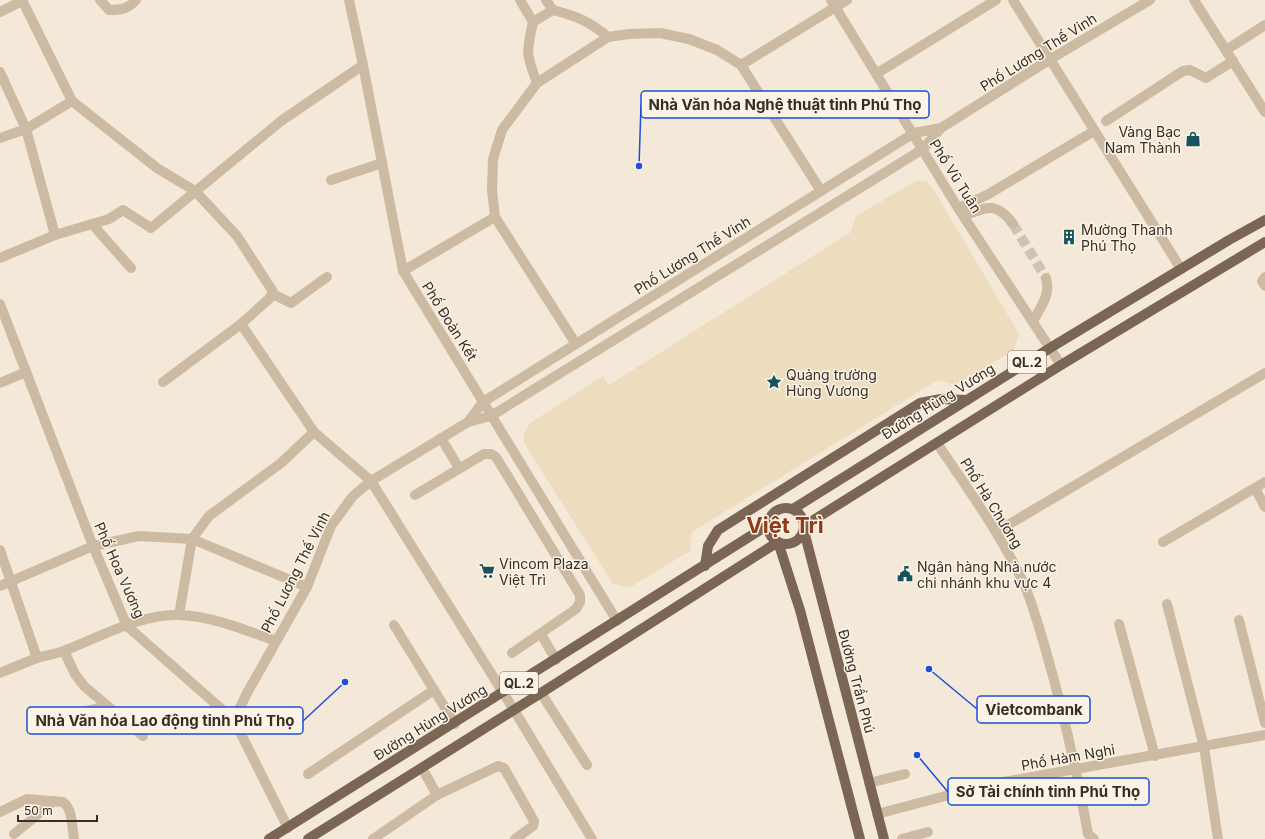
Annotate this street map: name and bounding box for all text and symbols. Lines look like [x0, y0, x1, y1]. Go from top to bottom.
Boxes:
street label: Phố Lương Thế Vinh [977, 9, 1099, 95]
callout: Nhà Văn hóa Nghệ thuật tỉnh Phú Thọ [641, 91, 929, 118]
text: Nhà Văn hóa Nghệ thuật tỉnh Phú Thọ [649, 95, 921, 114]
place label: Vàng Bạc Nam Thành [1105, 123, 1181, 156]
shop icon: Vàng Bạc Nam Thành [1184, 130, 1202, 148]
street label: Phố Vũ Tuân [927, 136, 985, 216]
street label: Phố Lương Thế Vinh [631, 212, 753, 298]
place label: Mường Thanh Phú Thọ [1081, 221, 1173, 254]
building icon: Mường Thanh Phú Thọ [1060, 228, 1078, 246]
street label: Phố Đoàn Kết [419, 278, 481, 364]
road number: QL.2 [1008, 351, 1046, 373]
street label: Đường Hùng Vương [878, 359, 998, 443]
place label: Quảng trường Hùng Vương [786, 366, 877, 399]
place icon: Quảng trường Hùng Vương [765, 373, 783, 391]
street label: Phố Hà Chương [957, 455, 1027, 551]
street label: Phố Lương Thế Vinh [257, 509, 333, 635]
district label: Việt Trì [746, 512, 824, 538]
street label: Phố Hoa Vương [91, 519, 149, 621]
place label: Vincom Plaza Việt Trì [499, 555, 589, 588]
place label: Ngân hàng Nhà nước chi nhánh khu vực 4 [917, 558, 1057, 591]
supermarket icon: Vincom Plaza Việt Trì [478, 562, 496, 580]
public building icon: Ngân hàng Nhà nước chi nhánh khu vực 4 [896, 565, 914, 583]
street label: Đường Trần Phú [835, 627, 879, 735]
road number: QL.2 [500, 672, 538, 694]
street label: Đường Hùng Vương [370, 680, 490, 764]
callout: Vietcombank [977, 696, 1090, 723]
text: Vietcombank [985, 700, 1083, 719]
callout: Nhà Văn hóa Lao động tỉnh Phú Thọ [27, 707, 303, 734]
text: Nhà Văn hóa Lao động tỉnh Phú Thọ [35, 711, 295, 730]
street label: Phố Hàm Nghi [1020, 740, 1116, 774]
callout: Sở Tài chính tỉnh Phú Thọ [948, 778, 1149, 805]
text: Sở Tài chính tỉnh Phú Thọ [956, 782, 1140, 801]
scale bar [18, 797, 97, 823]
text: 50 m [24, 803, 53, 818]

